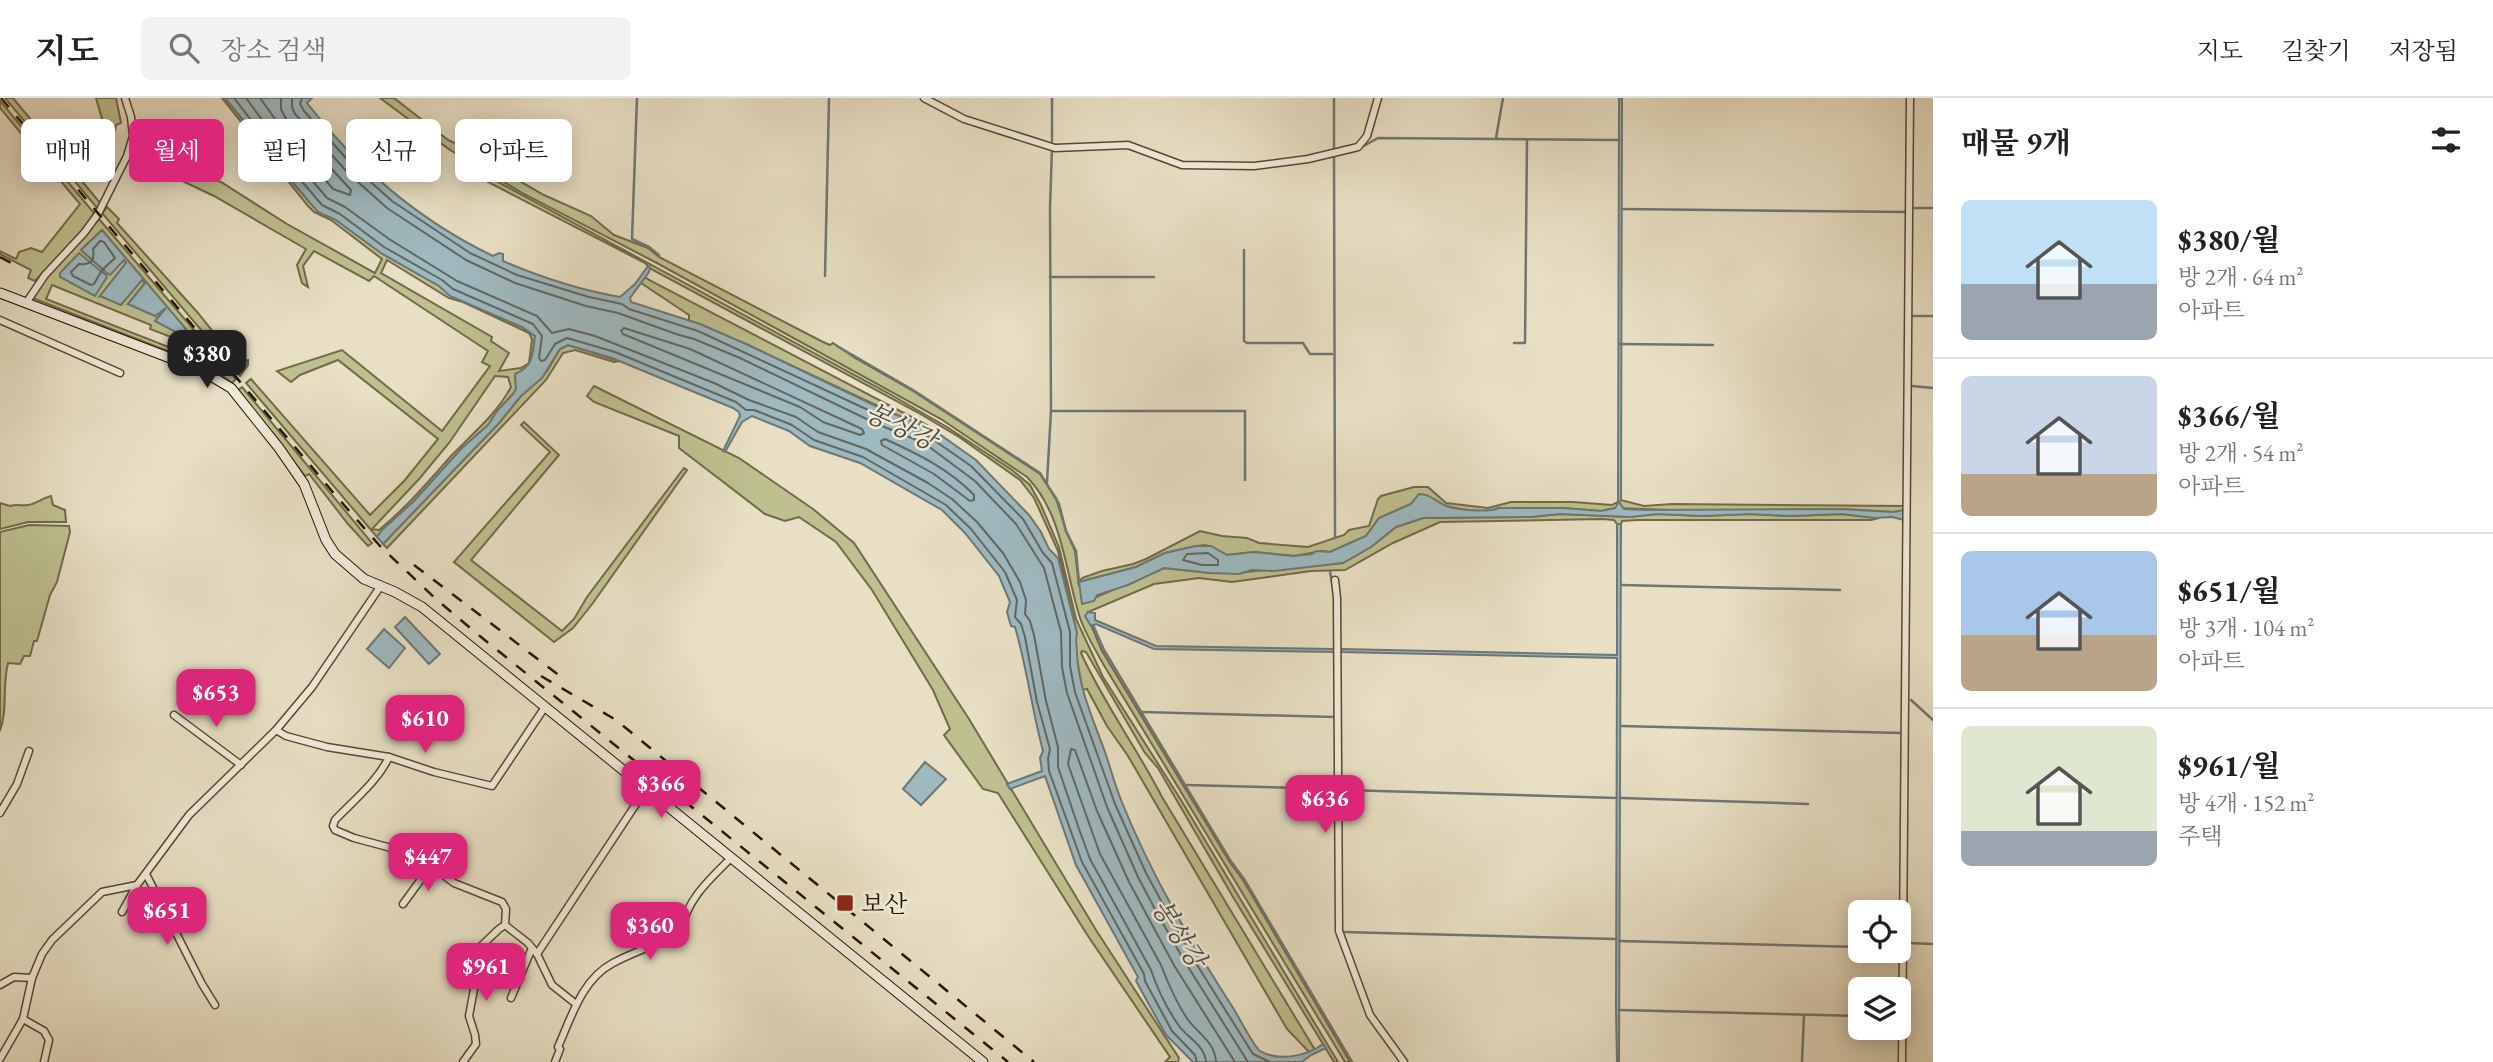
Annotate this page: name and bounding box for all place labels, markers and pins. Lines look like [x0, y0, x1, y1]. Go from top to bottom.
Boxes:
pin: $380 [166, 330, 248, 390]
pin: $653 [175, 670, 257, 729]
pin: $610 [384, 696, 466, 755]
pin: $366 [620, 760, 702, 820]
pin: $636 [1284, 776, 1366, 835]
pin: $447 [387, 834, 469, 893]
pin: $651 [126, 888, 208, 947]
place label: 보산 [861, 888, 908, 919]
marker: 보산 [835, 893, 855, 913]
pin: $360 [609, 902, 691, 962]
pin: $961 [445, 944, 527, 1003]

